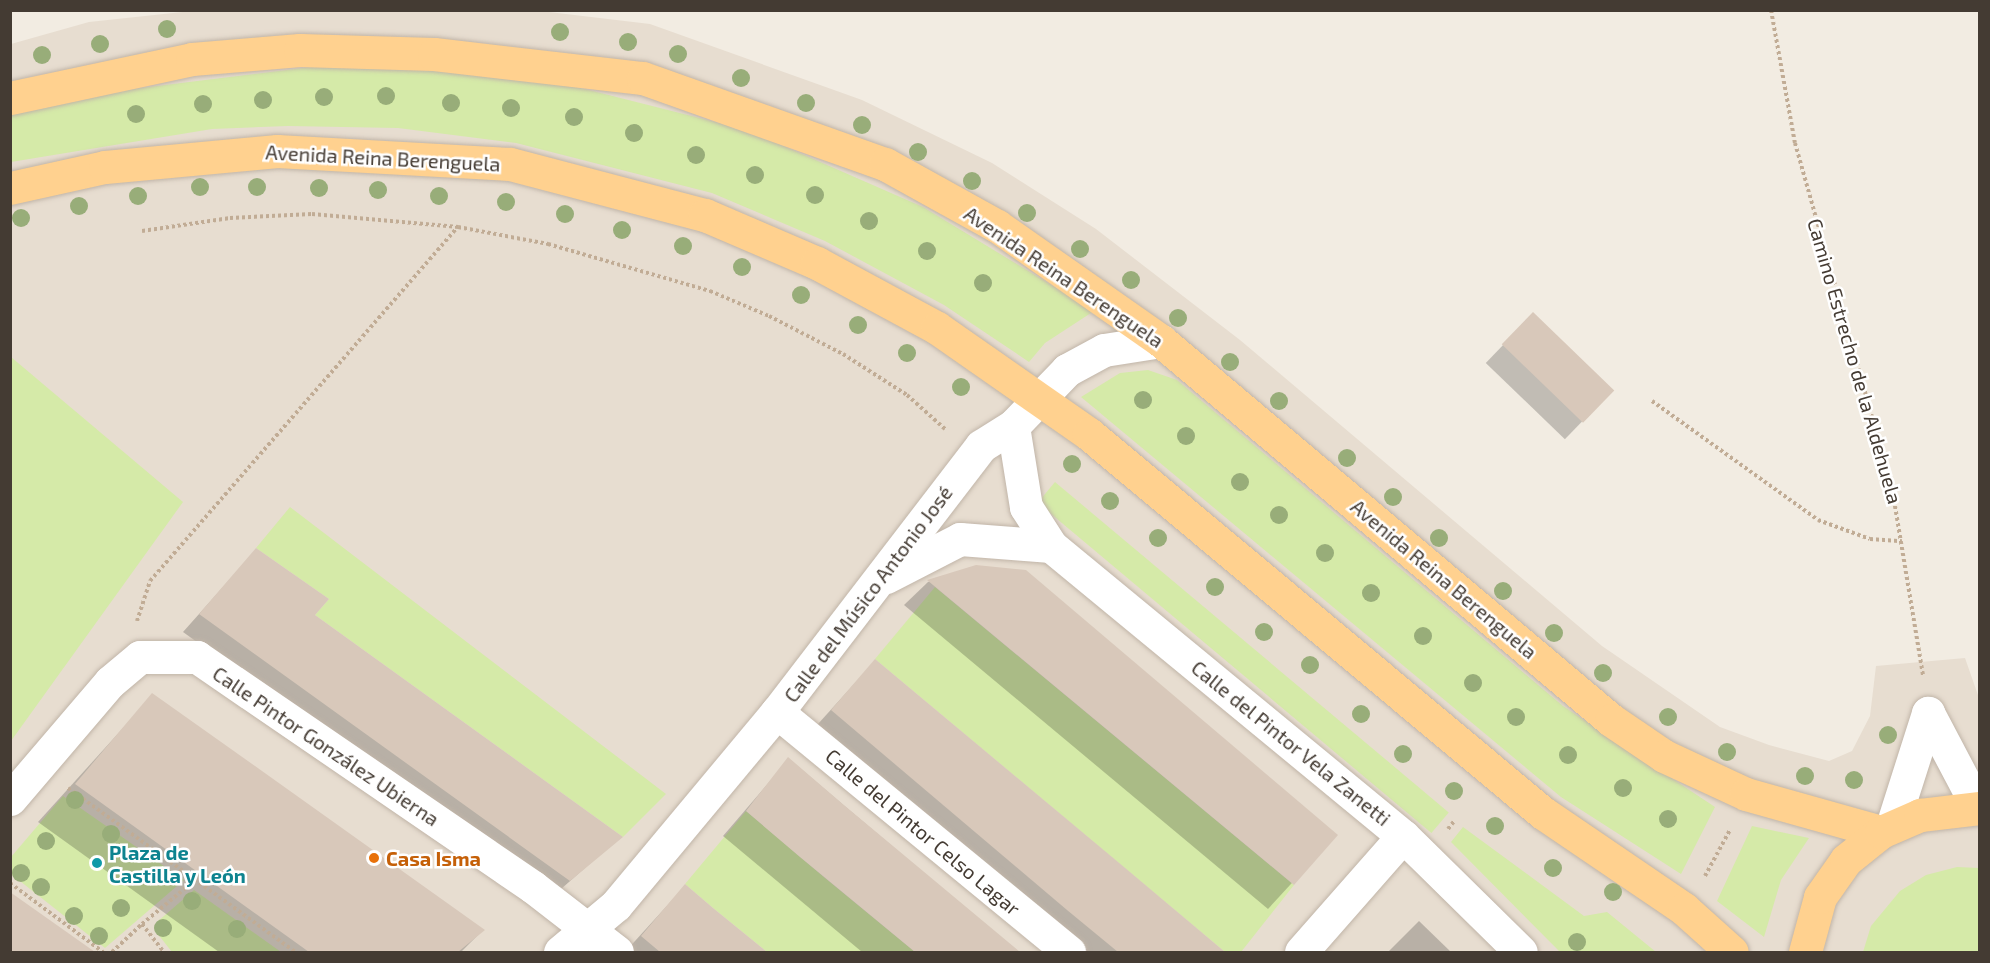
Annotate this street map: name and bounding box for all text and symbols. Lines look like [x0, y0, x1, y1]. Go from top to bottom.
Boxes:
street label: Avenida Reina Berenguela [265, 140, 501, 176]
street label: Avenida Reina Berenguela [960, 201, 1168, 353]
street label: Camino Estrecho de la Aldehuela [1803, 215, 1907, 507]
street label: Calle del Músico Antonio José [778, 481, 958, 707]
street label: Avenida Reina Berenguela [1346, 494, 1542, 664]
street label: Calle del Pintor Vela Zanetti [1186, 655, 1396, 831]
street label: Calle Pintor González Ubierna [208, 661, 444, 831]
street label: Calle del Pintor Celso Lagar [821, 743, 1025, 921]
place label: Plaza de Castilla y León [109, 840, 247, 887]
place label: Casa Isma [386, 846, 481, 870]
marker: Casa Isma [367, 851, 381, 865]
marker: Plaza de Castilla y León [90, 856, 104, 870]

